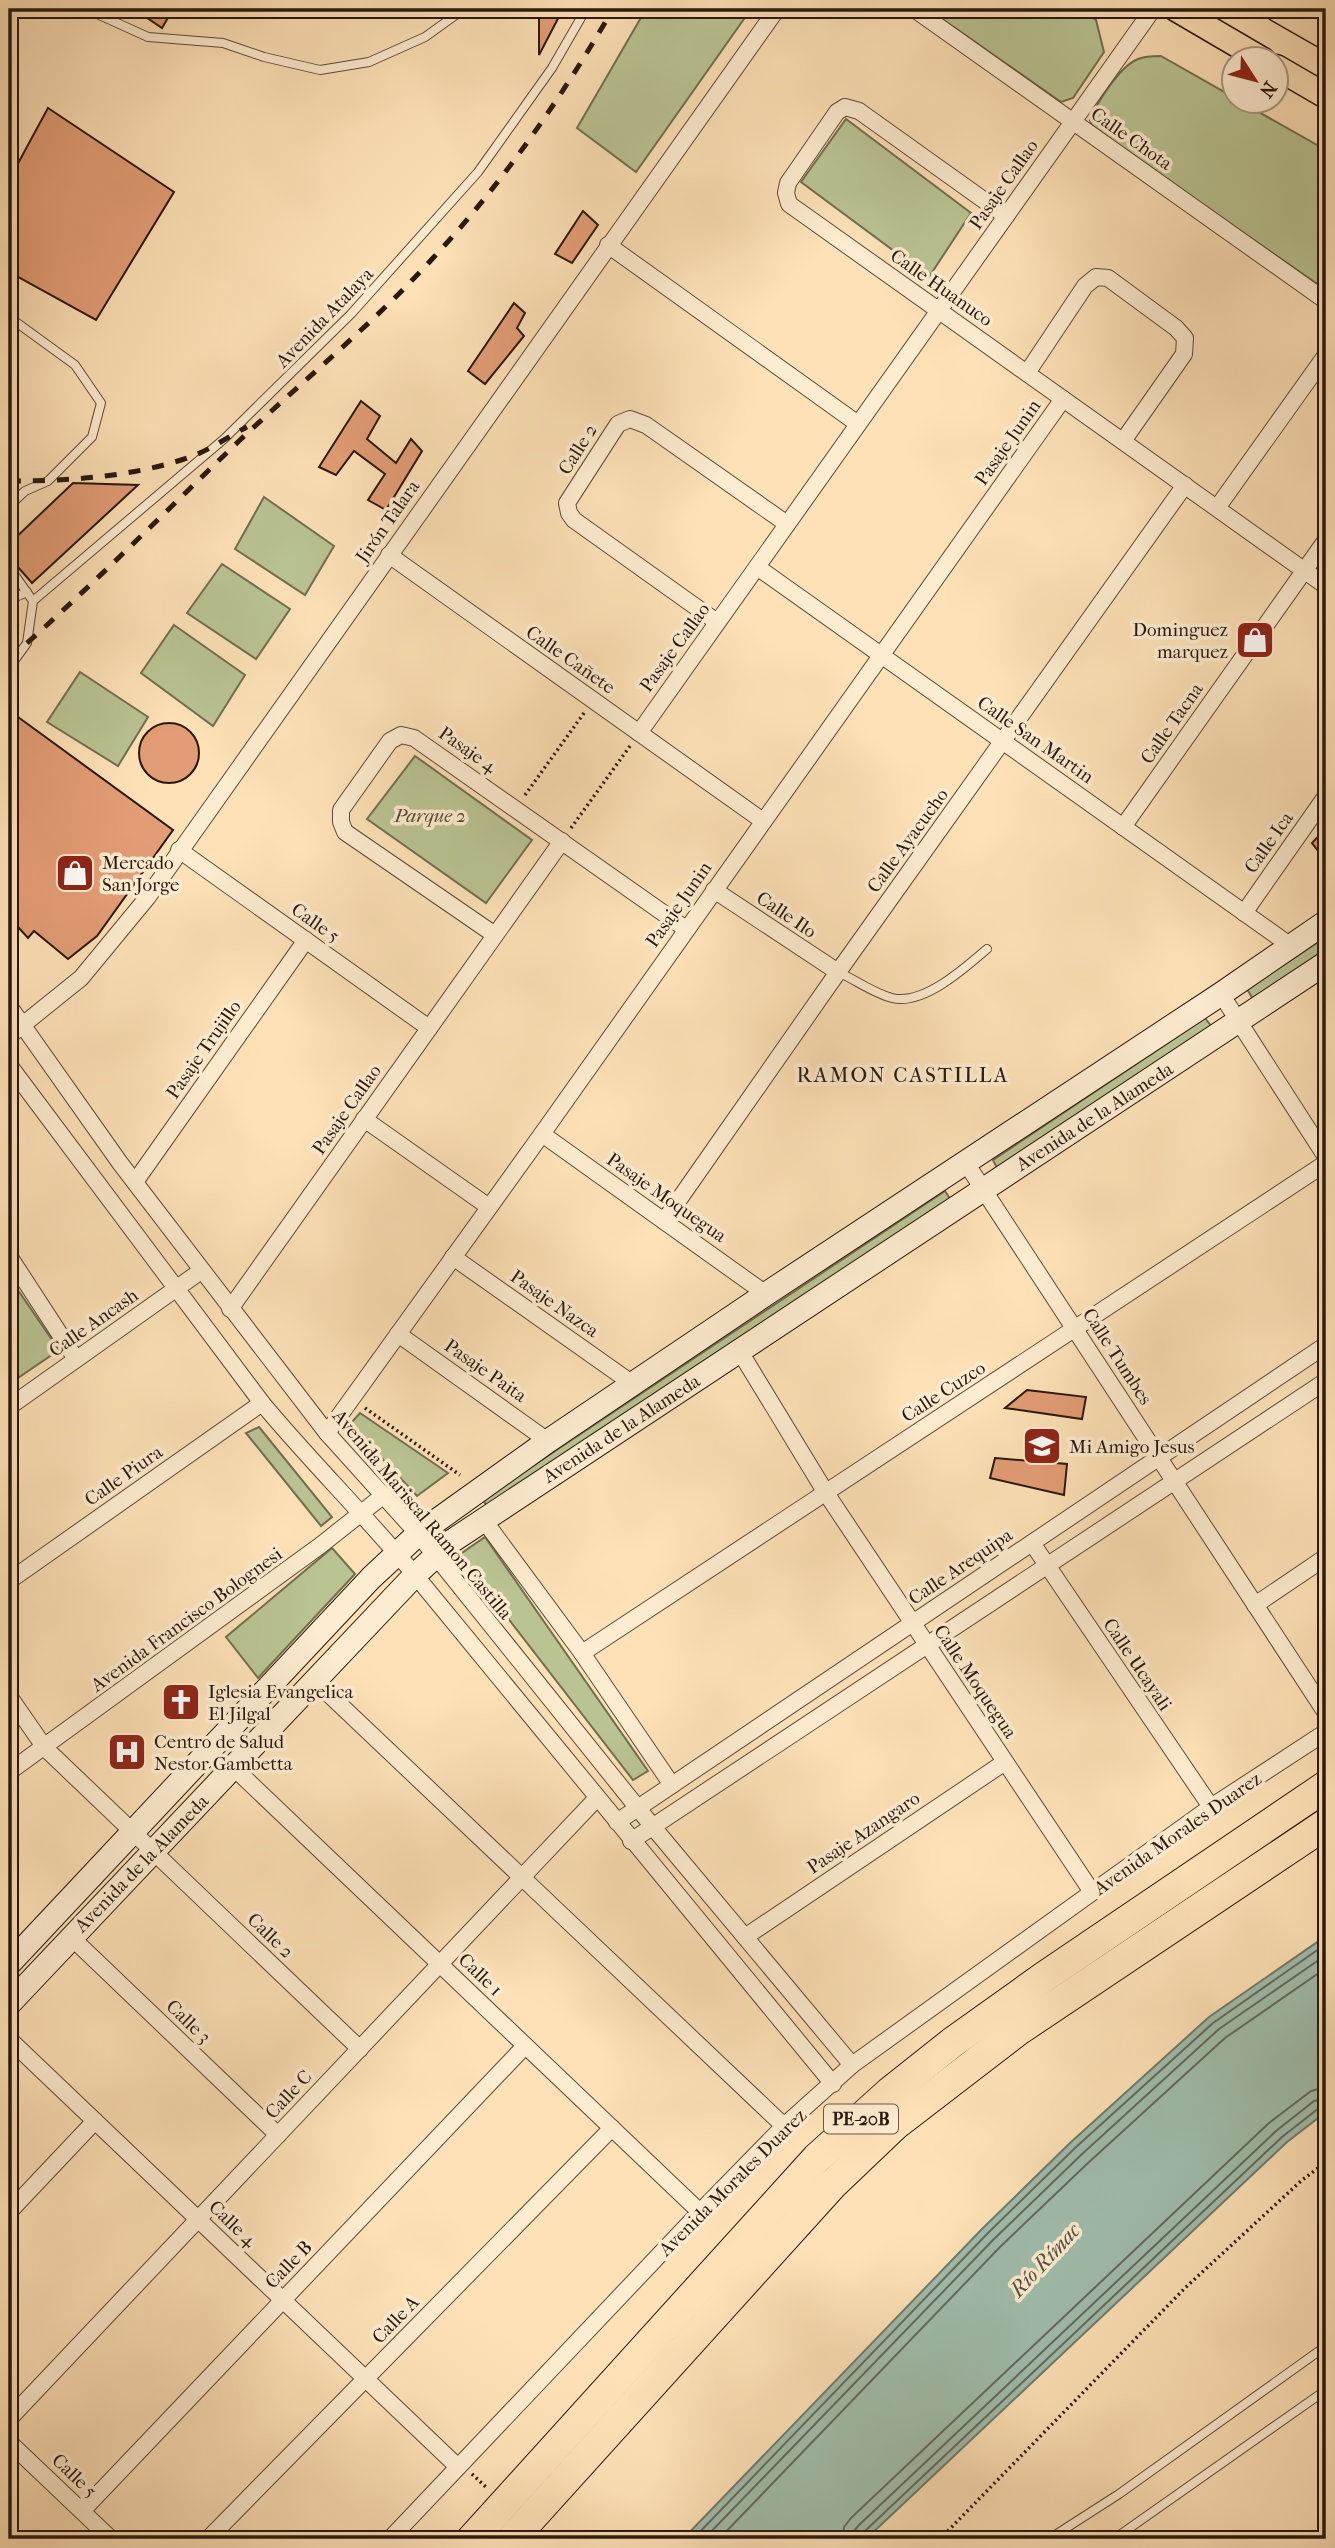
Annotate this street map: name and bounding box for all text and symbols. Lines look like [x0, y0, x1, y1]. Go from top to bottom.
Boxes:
north arrow [1220, 46, 1290, 116]
text: N [1254, 77, 1281, 102]
street label: Calle Chota [1087, 103, 1176, 175]
street label: Pasaje Callao [965, 135, 1043, 234]
street label: Calle Huanuco [886, 245, 997, 331]
street label: Avenida Atalaya [271, 263, 378, 373]
street label: Pasaje Junin [970, 396, 1045, 490]
street label: Calle 2 [554, 420, 602, 479]
street label: Jirón Talara [350, 476, 424, 569]
street label: Pasaje Callao [635, 598, 715, 696]
place label: Dominguez marquez [1133, 619, 1228, 663]
shop icon: Dominguez marquez [1234, 619, 1276, 661]
street label: Calle Cañete [522, 621, 619, 699]
street label: Calle Tacna [1136, 679, 1208, 768]
street label: Calle San Martin [973, 692, 1098, 788]
street label: Pasaje 4 [434, 722, 501, 778]
street label: Calle Ayacucho [863, 784, 953, 897]
park label: Parque 2 [393, 805, 466, 827]
street label: Calle Ica [1240, 808, 1298, 877]
shop icon: Mercado San Jorge [54, 852, 96, 894]
place label: Mercado San Jorge [102, 852, 180, 896]
street label: Pasaje Junin [641, 858, 716, 952]
street label: Calle Ilo [752, 887, 821, 943]
street label: Calle 5 [287, 898, 344, 947]
street label: Pasaje Trujillo [162, 996, 246, 1103]
street label: Avenida de la Alameda [1011, 1058, 1177, 1176]
street label: Pasaje Callao [308, 1060, 386, 1159]
district label: RAMON CASTILLA [797, 1063, 1009, 1087]
street label: Pasaje Moquegua [602, 1148, 731, 1247]
street label: Pasaje Nazca [506, 1265, 603, 1342]
street label: Calle Ancash [45, 1284, 143, 1361]
street label: Calle Tumbes [1078, 1304, 1157, 1409]
street label: Pasaje Paita [440, 1334, 531, 1407]
street label: Calle Cuzco [898, 1356, 990, 1427]
street label: Avenida de la Alameda [538, 1370, 704, 1488]
street label: Avenida Mariscal Ramon Castilla [327, 1405, 517, 1624]
school or university icon: Mi Amigo Jesus [1021, 1425, 1063, 1467]
place label: Mi Amigo Jesus [1069, 1436, 1194, 1458]
street label: Calle Piura [80, 1441, 167, 1511]
street label: Calle Arequipa [904, 1524, 1017, 1610]
street label: Avenida Francisco Bolognesi [86, 1543, 287, 1697]
street label: Calle Ucayali [1098, 1614, 1176, 1715]
street label: Calle Moquegua [929, 1621, 1021, 1743]
church icon: Iglesia Evangelica El Jilgal [160, 1681, 202, 1723]
place label: Iglesia Evangelica El Jilgal [208, 1681, 353, 1725]
hospital icon: Centro de Salud Nestor Gambetta [106, 1731, 148, 1773]
place label: Centro de Salud Nestor Gambetta [154, 1731, 293, 1775]
street label: Avenida Morales Duarez [1089, 1768, 1265, 1900]
street label: Pasaje Azangaro [803, 1787, 924, 1879]
street label: Avenida de la Alameda [70, 1790, 213, 1938]
street label: Calle 2 [243, 1909, 298, 1963]
street label: Calle 1 [454, 1949, 507, 2001]
street label: Calle 3 [162, 1995, 215, 2048]
street label: Calle C [261, 2066, 317, 2123]
road number: PE-20B [824, 2104, 898, 2134]
street label: Avenida Morales Duarez [654, 2105, 811, 2262]
street label: Calle 4 [204, 2196, 261, 2252]
water label: Río Rímac [1004, 2218, 1086, 2303]
street label: Calle B [261, 2236, 317, 2293]
street label: Calle A [368, 2291, 424, 2348]
street label: Calle 5 [47, 2449, 101, 2502]

